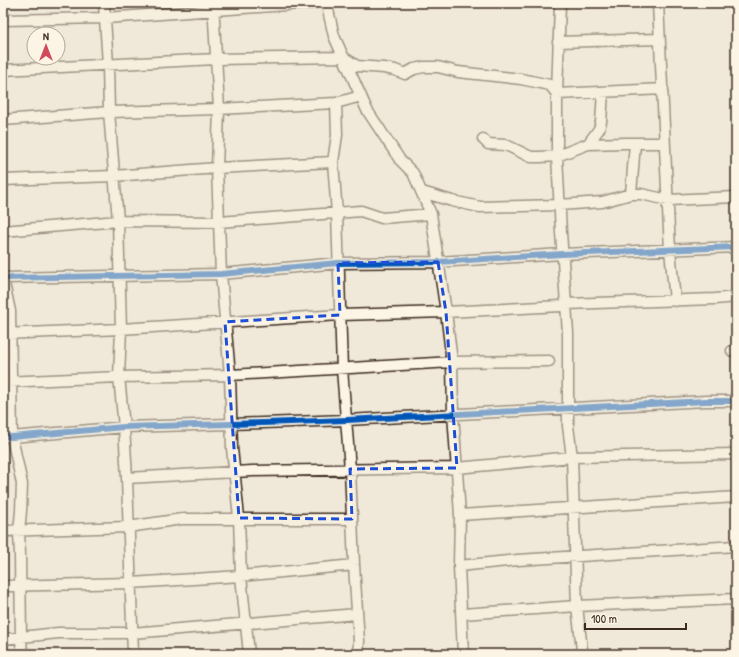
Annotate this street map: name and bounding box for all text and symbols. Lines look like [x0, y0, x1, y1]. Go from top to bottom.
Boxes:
north arrow [26, 26, 66, 66]
text: N [43, 29, 49, 43]
scale bar [585, 605, 686, 631]
text: 100 m [591, 610, 617, 627]

